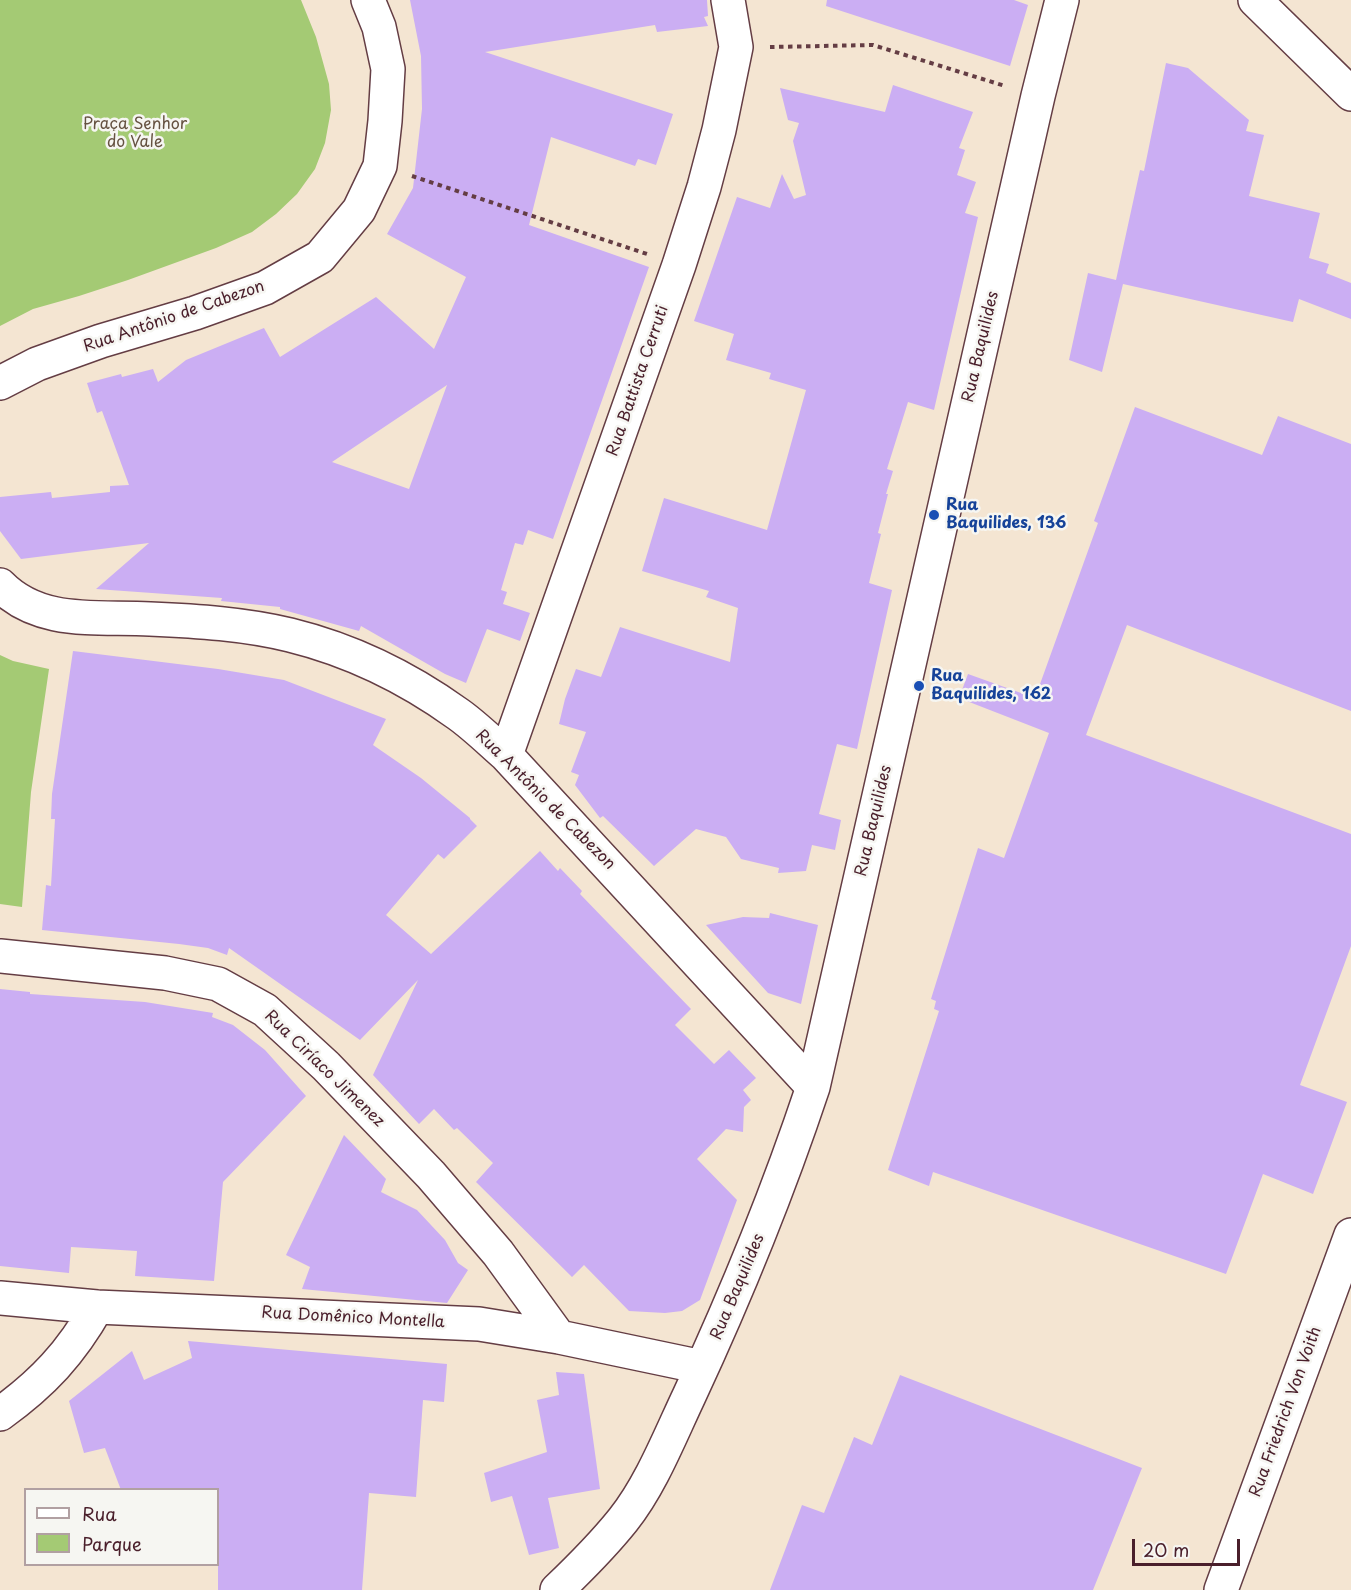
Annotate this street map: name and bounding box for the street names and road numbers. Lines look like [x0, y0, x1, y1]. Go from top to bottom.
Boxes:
street label: Rua Antônio de Cabezon [81, 277, 267, 357]
street label: Rua Baquilides [959, 290, 1003, 404]
street label: Rua Battista Cerruti [603, 303, 673, 459]
street label: Rua Antônio de Cabezon [471, 726, 619, 874]
street label: Rua Baquilides [852, 764, 896, 878]
street label: Rua Ciríaco Jimenez [260, 1007, 388, 1131]
street label: Rua Baquilides [707, 1231, 769, 1343]
street label: Rua Domênico Montella [261, 1304, 445, 1332]
street label: Rua Friedrich Von Voith [1246, 1324, 1326, 1500]

